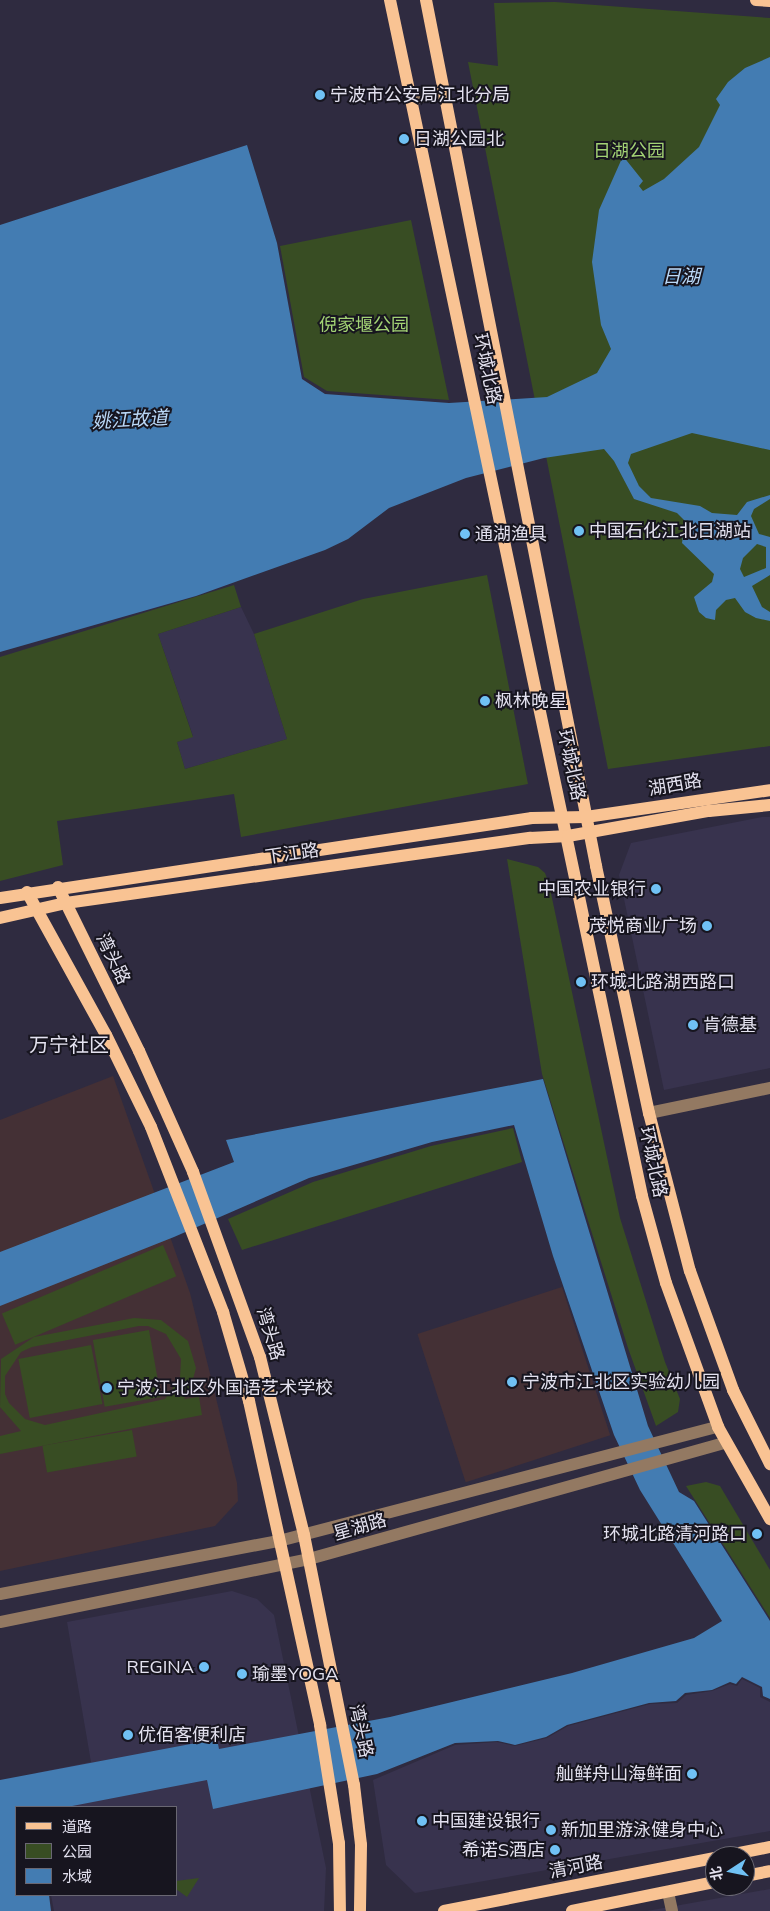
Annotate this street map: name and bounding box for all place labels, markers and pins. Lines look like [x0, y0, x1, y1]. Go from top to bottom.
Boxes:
place label: 宁波市公安局江北分局 [330, 84, 510, 106]
marker: 宁波市公安局江北分局 [314, 89, 326, 101]
place label: 日湖公园北 [414, 128, 504, 150]
marker: 日湖公园北 [398, 133, 410, 145]
place label: 中国石化江北日湖站 [589, 520, 751, 542]
place label: 通湖渔具 [475, 523, 547, 545]
marker: 中国石化江北日湖站 [573, 525, 585, 537]
marker: 通湖渔具 [459, 528, 471, 540]
place label: 枫林晚星 [495, 690, 567, 712]
marker: 枫林晚星 [479, 695, 491, 707]
place label: 中国农业银行 [538, 878, 646, 900]
marker: 中国农业银行 [650, 883, 662, 895]
place label: 茂悦商业广场 [589, 915, 697, 937]
marker: 茂悦商业广场 [701, 920, 713, 932]
place label: 环城北路湖西路口 [591, 971, 735, 993]
marker: 环城北路湖西路口 [575, 976, 587, 988]
place label: 肯德基 [703, 1014, 757, 1036]
marker: 肯德基 [687, 1019, 699, 1031]
place label: 宁波市江北区实验幼儿园 [522, 1371, 720, 1393]
marker: 宁波市江北区实验幼儿园 [506, 1376, 518, 1388]
place label: 宁波江北区外国语艺术学校 [117, 1377, 333, 1399]
marker: 宁波江北区外国语艺术学校 [101, 1382, 113, 1394]
place label: 环城北路清河路口 [603, 1523, 747, 1545]
marker: 环城北路清河路口 [751, 1528, 763, 1540]
place label: REGINA [127, 1656, 194, 1678]
marker: REGINA [198, 1661, 210, 1673]
place label: 瑜墨YOGA [252, 1663, 338, 1685]
marker: 瑜墨YOGA [236, 1668, 248, 1680]
place label: 优佰客便利店 [138, 1724, 246, 1746]
marker: 优佰客便利店 [122, 1729, 134, 1741]
place label: 舢鲜舟山海鲜面 [556, 1763, 682, 1785]
marker: 舢鲜舟山海鲜面 [686, 1768, 698, 1780]
place label: 中国建设银行 [432, 1810, 540, 1832]
marker: 中国建设银行 [416, 1815, 428, 1827]
place label: 新加里游泳健身中心 [561, 1819, 723, 1841]
marker: 新加里游泳健身中心 [545, 1824, 557, 1836]
place label: 希诺S酒店 [462, 1839, 545, 1861]
marker: 希诺S酒店 [549, 1844, 561, 1856]

